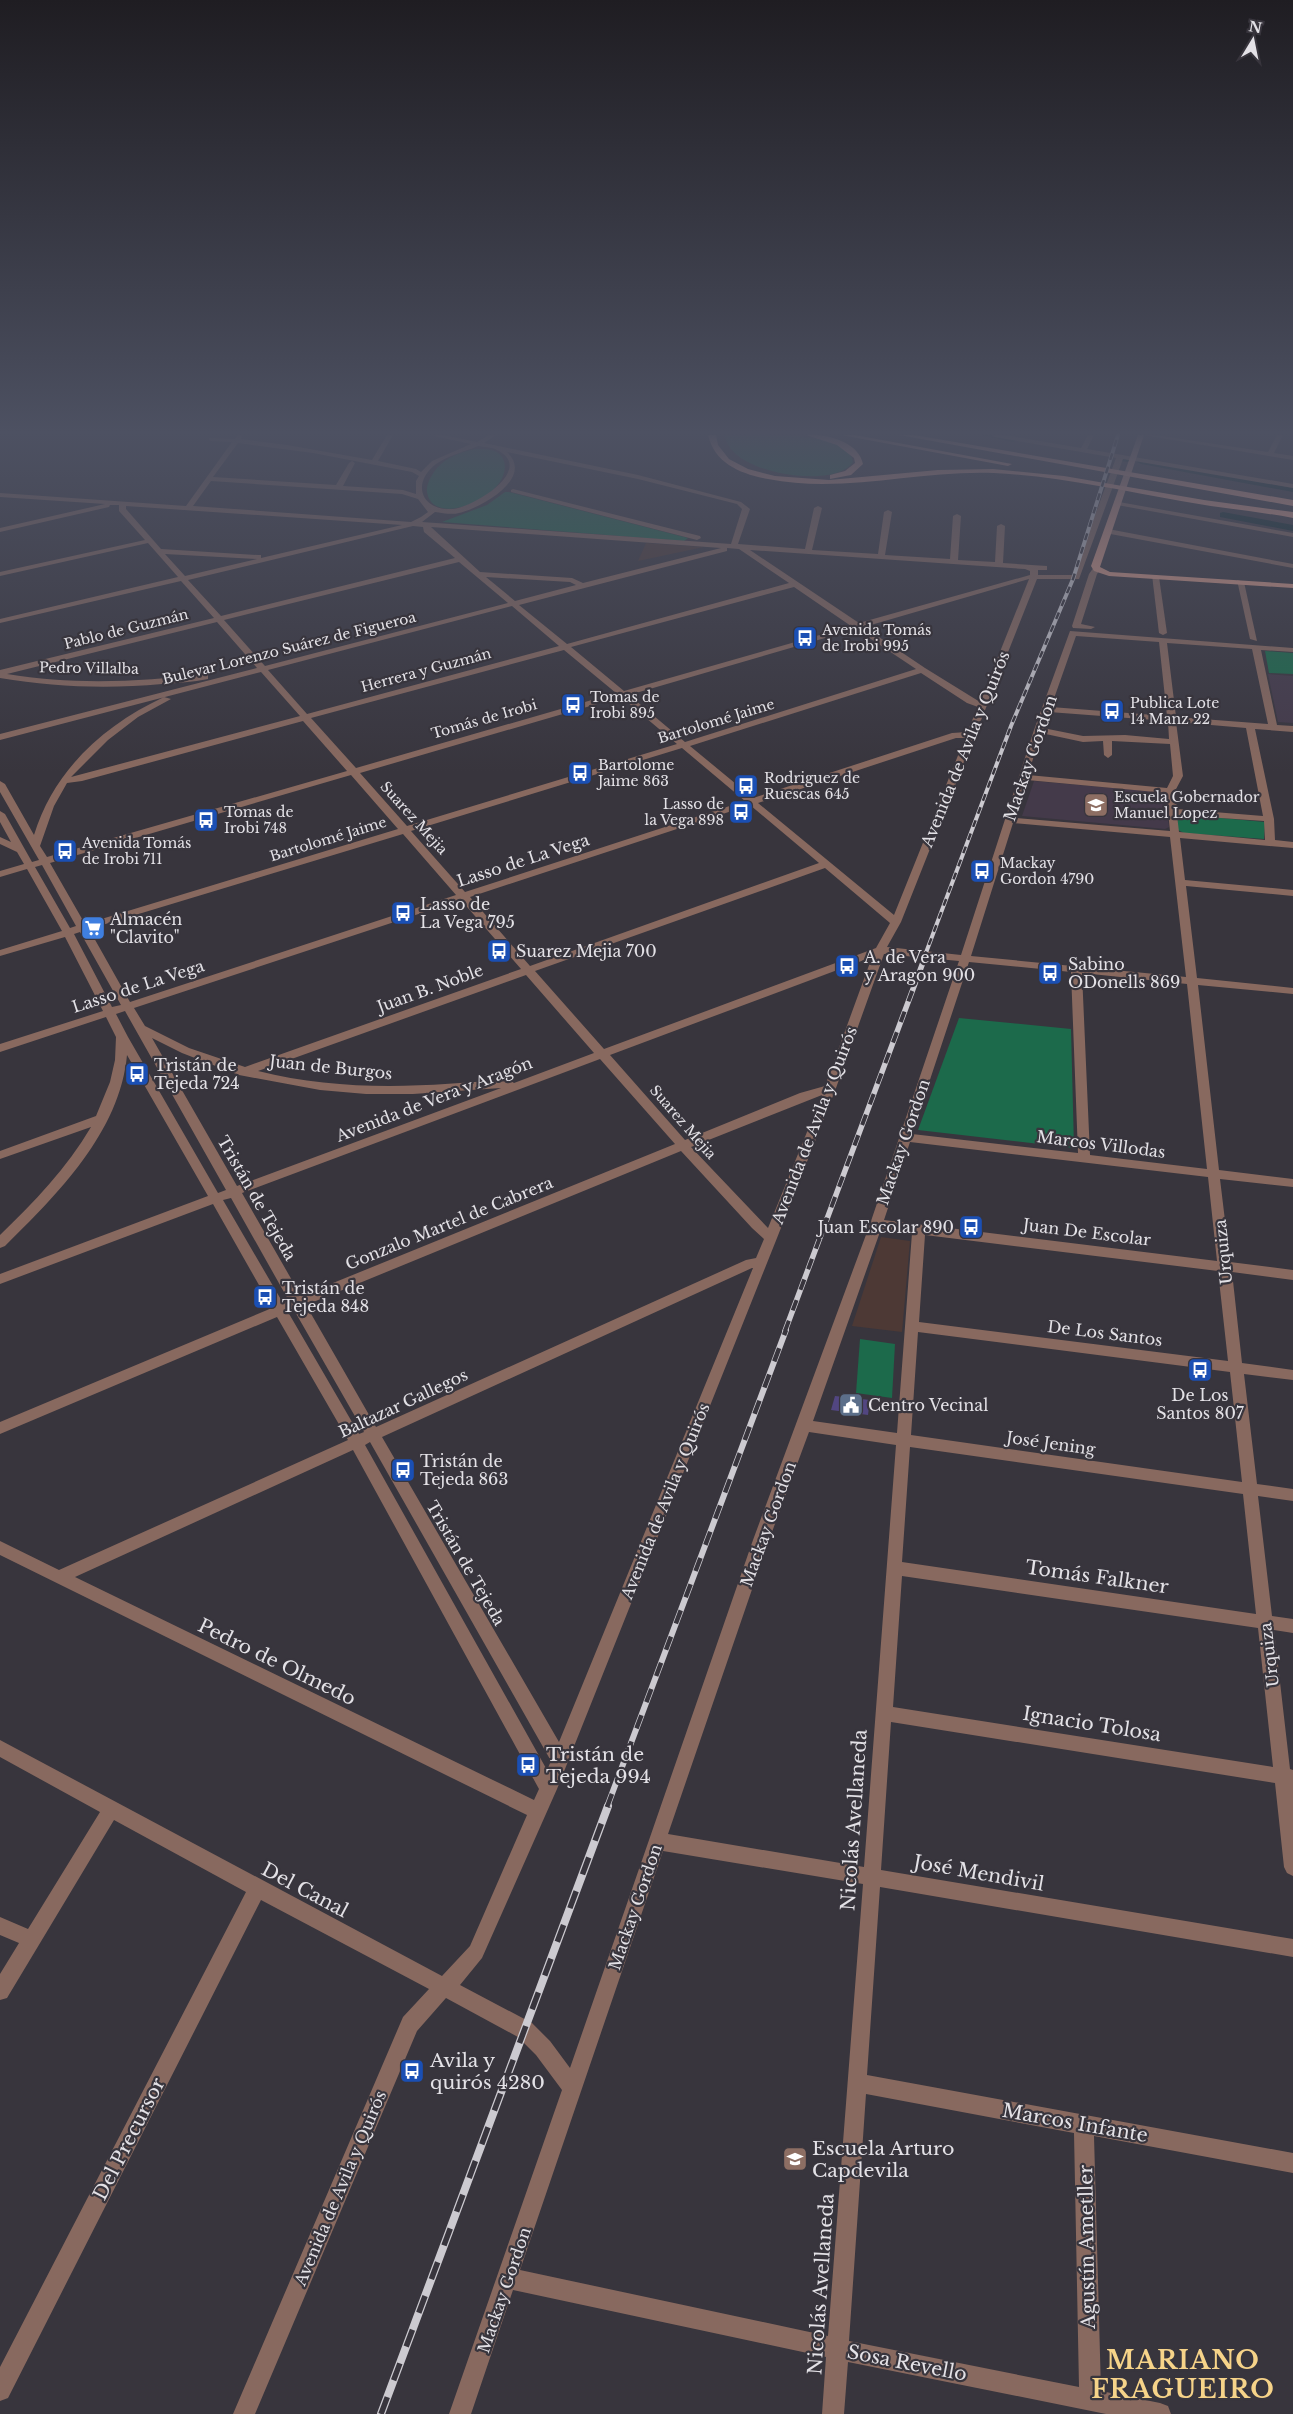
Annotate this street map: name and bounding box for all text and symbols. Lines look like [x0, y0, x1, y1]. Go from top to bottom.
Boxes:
north arrow [1228, 15, 1278, 65]
text: N [1247, 17, 1263, 37]
street label: Pablo de Guzmán [62, 605, 190, 653]
street label: Bulevar Lorenzo Suárez de Figueroa [160, 608, 418, 688]
place label: Avenida Tomás de Irobi 995 [821, 621, 931, 655]
bus stop icon: Avenida Tomás de Irobi 995 [792, 625, 818, 651]
street label: Herrera y Guzmán [359, 644, 493, 696]
street label: Avenida de Avila y Quirós [916, 648, 1014, 851]
street label: Pedro Villalba [39, 658, 139, 678]
place label: Tomas de Irobi 895 [590, 688, 659, 722]
bus stop icon: Tomas de Irobi 895 [560, 692, 586, 718]
street label: Mackay Gordon [999, 692, 1061, 824]
place label: Publica Lote 14 Manz 22 [1130, 694, 1219, 728]
street label: Tomás de Irobi [429, 695, 539, 743]
street label: Bartolomé Jaime [656, 695, 776, 747]
bus stop icon: Publica Lote 14 Manz 22 [1099, 698, 1125, 724]
place label: Bartolome Jaime 863 [596, 756, 674, 790]
bus stop icon: Bartolome Jaime 863 [567, 760, 593, 786]
place label: Rodriguez de Ruescas 645 [764, 769, 860, 803]
bus stop icon: Rodriguez de Ruescas 645 [733, 773, 759, 799]
street label: Suarez Mejia [376, 778, 452, 858]
place label: Escuela Gobernador Manuel Lopez [1114, 788, 1260, 822]
school or university icon: Escuela Gobernador Manuel Lopez [1083, 792, 1109, 818]
place label: Lasso de la Vega 898 [645, 795, 724, 829]
bus stop icon: Lasso de la Vega 898 [728, 799, 754, 825]
place label: Tomas de Irobi 748 [224, 803, 293, 837]
bus stop icon: Tomas de Irobi 748 [193, 807, 219, 833]
street label: Bartolomé Jaime [268, 813, 388, 865]
street label: Lasso de La Vega [454, 829, 592, 891]
place label: Avenida Tomás de Irobi 711 [81, 834, 191, 868]
bus stop icon: Avenida Tomás de Irobi 711 [52, 838, 78, 864]
place label: Mackay Gordon 4790 [1000, 854, 1094, 888]
bus stop icon: Mackay Gordon 4790 [969, 858, 995, 884]
place label: Lasso de La Vega 795 [420, 894, 515, 932]
bus stop icon: Lasso de La Vega 795 [390, 900, 416, 926]
place label: Almacén "Clavito" [109, 909, 182, 947]
supermarket icon: Almacén "Clavito" [80, 915, 106, 941]
bus stop icon: Suarez Mejia 700 [486, 938, 512, 964]
place label: Suarez Mejia 700 [516, 941, 657, 961]
place label: A. de Vera y Aragon 900 [863, 947, 975, 985]
bus stop icon: A. de Vera y Aragon 900 [834, 953, 860, 979]
place label: Sabino ODonells 869 [1068, 954, 1180, 992]
street label: Lasso de La Vega [69, 955, 207, 1017]
street label: Juan B. Noble [372, 960, 486, 1017]
bus stop icon: Sabino ODonells 869 [1037, 960, 1063, 986]
street label: Avenida de Avila y Quirós [767, 1023, 861, 1228]
street label: Juan de Burgos [267, 1050, 393, 1083]
street label: Avenida de Vera y Aragón [332, 1052, 535, 1146]
place label: Tristán de Tejeda 724 [154, 1055, 240, 1093]
bus stop icon: Tristán de Tejeda 724 [124, 1061, 150, 1087]
street label: Mackay Gordon [872, 1076, 934, 1208]
street label: Suarez Mejia [646, 1081, 720, 1163]
street label: Marcos Villodas [1035, 1126, 1167, 1162]
street label: Tristán de Tejeda [213, 1132, 301, 1264]
street label: Gonzalo Martel de Cabrera [342, 1172, 556, 1274]
bus stop icon: Juan Escolar 890 [958, 1214, 984, 1240]
street label: Juan De Escolar [1020, 1214, 1152, 1250]
place label: Juan Escolar 890 [816, 1217, 954, 1237]
street label: Urquiza [1210, 1218, 1236, 1285]
place label: Tristán de Tejeda 848 [282, 1278, 369, 1316]
bus stop icon: Tristán de Tejeda 848 [252, 1284, 278, 1310]
street label: De Los Santos [1046, 1316, 1164, 1350]
bus stop icon: De Los Santos 807 [1187, 1357, 1213, 1383]
street label: Baltazar Gallegos [335, 1364, 471, 1442]
place label: De Los Santos 807 [1156, 1385, 1245, 1423]
public building icon: Centro Vecinal [838, 1392, 864, 1418]
place label: Centro Vecinal [868, 1395, 988, 1415]
street label: Avenida de Avila y Quirós [616, 1400, 714, 1603]
street label: José Jening [1003, 1427, 1097, 1459]
place label: Tristán de Tejeda 863 [420, 1451, 508, 1489]
bus stop icon: Tristán de Tejeda 863 [390, 1457, 416, 1483]
street label: Mackay Gordon [736, 1459, 800, 1589]
street label: Tristán de Tejeda [422, 1497, 510, 1629]
street label: Tomás Falkner [1024, 1556, 1170, 1598]
street label: Pedro de Olmedo [194, 1614, 360, 1710]
street label: Urquiza [1255, 1621, 1283, 1689]
street label: Ignacio Tolosa [1021, 1702, 1163, 1746]
street label: Nicolás Avellaneda [836, 1728, 872, 1912]
place label: Tristán de Tejeda 994 [546, 1743, 651, 1788]
bus stop icon: Tristán de Tejeda 994 [515, 1752, 541, 1778]
street label: Mackay Gordon [604, 1841, 666, 1973]
street label: José Mendivil [909, 1850, 1046, 1896]
street label: Del Canal [258, 1858, 352, 1922]
place label: Avila y quirós 4280 [429, 2049, 545, 2094]
bus stop icon: Avila y quirós 4280 [399, 2058, 425, 2084]
street label: Del Precursor [88, 2074, 170, 2204]
street label: Avenida de Avila y Quirós [289, 2087, 390, 2289]
street label: Marcos Infante [1000, 2099, 1150, 2147]
place label: Escuela Arturo Capdevila [812, 2137, 954, 2182]
school or university icon: Escuela Arturo Capdevila [782, 2146, 808, 2172]
street label: Agustín Ametller [1074, 2165, 1100, 2330]
street label: Nicolás Avellaneda [803, 2192, 839, 2376]
street label: Mackay Gordon [473, 2224, 535, 2356]
street label: Sosa Revello [845, 2340, 969, 2386]
district label: MARIANO FRAGUEIRO [1091, 2345, 1275, 2405]

